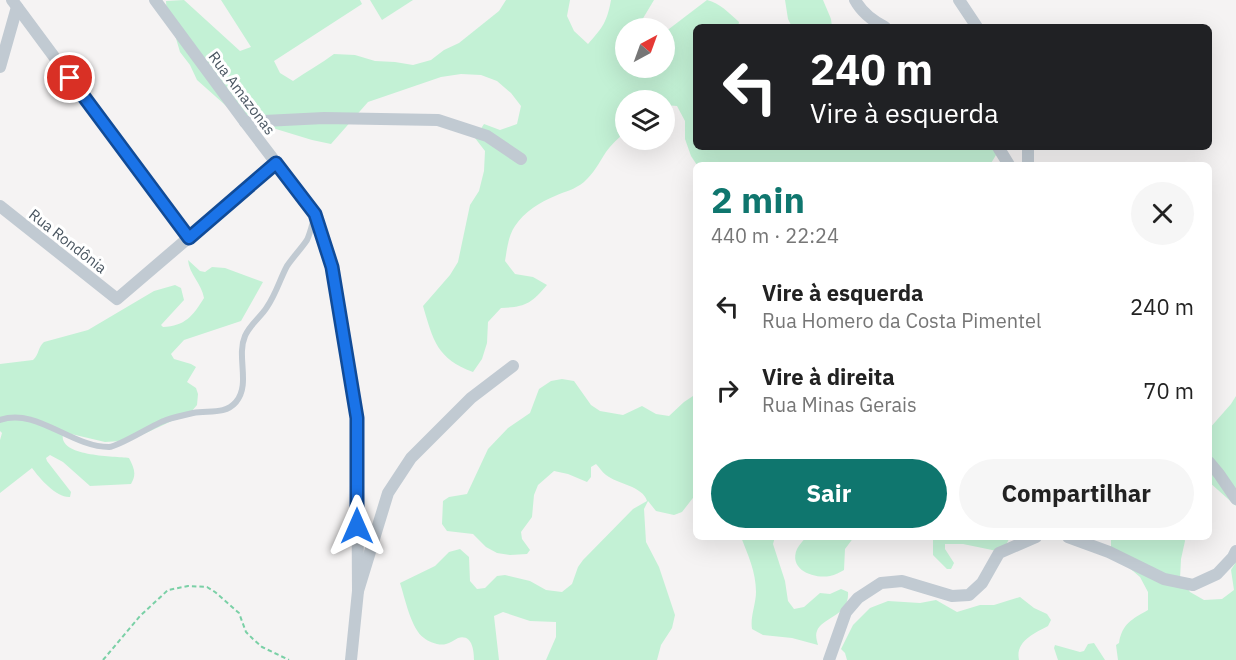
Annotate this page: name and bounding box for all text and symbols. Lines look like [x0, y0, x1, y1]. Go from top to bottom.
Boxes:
north arrow [615, 18, 675, 78]
map controls [615, 18, 675, 150]
text: 240 m [810, 42, 933, 97]
street label: Rua Amazonas [204, 48, 280, 138]
icon: left [711, 48, 789, 126]
pin [44, 52, 95, 103]
icon: arrive [53, 61, 86, 94]
button: layers [615, 90, 675, 150]
text: Vire à esquerda [810, 95, 999, 130]
text: 2 min [711, 176, 805, 223]
button: close [1131, 182, 1194, 245]
street label: Rua Rondônia [25, 205, 111, 277]
text: 440 m · 22:24 [711, 222, 839, 249]
text: Vire à esquerda [762, 278, 924, 307]
icon: left [711, 290, 744, 323]
text: 240 m [1130, 292, 1194, 321]
text: Rua Homero da Costa Pimentel [762, 307, 1041, 334]
text: Vire à direita [762, 362, 895, 391]
icon: right [711, 374, 744, 407]
text: 70 m [1143, 376, 1194, 405]
text: Rua Minas Gerais [762, 391, 917, 418]
button: Sair [711, 459, 947, 528]
button: Compartilhar [959, 459, 1194, 528]
position arrow [325, 494, 389, 558]

